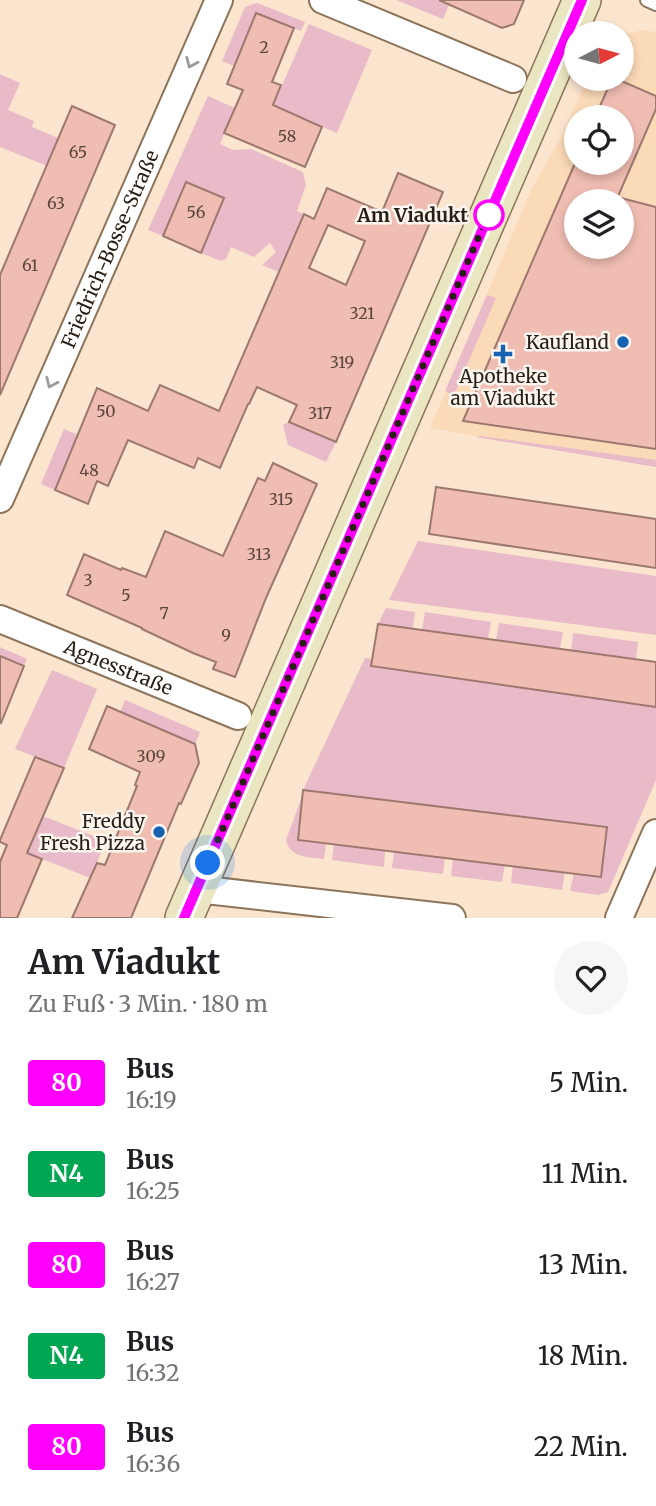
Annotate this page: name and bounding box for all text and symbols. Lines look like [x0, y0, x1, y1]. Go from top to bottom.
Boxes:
north arrow [564, 21, 634, 91]
map controls [564, 21, 634, 259]
house number: 2 [259, 37, 269, 57]
one-way arrow [185, 55, 199, 68]
button: locate [564, 105, 634, 175]
house number: 58 [278, 126, 296, 146]
house number: 65 [69, 142, 87, 162]
street label: Friedrich-Bosse-Straße [56, 146, 164, 352]
button: layers [564, 189, 634, 259]
house number: 63 [47, 193, 65, 213]
marker: Am Viadukt [474, 200, 504, 230]
house number: 56 [187, 202, 206, 222]
place label: Am Viadukt [356, 203, 468, 227]
house number: 61 [22, 255, 38, 275]
house number: 321 [350, 303, 374, 323]
place label: Kaufland [526, 330, 609, 354]
marker: Kaufland [615, 334, 631, 350]
marker: Apotheke am Viadukt [495, 346, 511, 362]
house number: 319 [330, 352, 354, 372]
place label: Apotheke am Viadukt [450, 364, 556, 410]
one-way arrow [45, 376, 59, 388]
house number: 50 [96, 401, 116, 421]
house number: 317 [308, 403, 332, 423]
house number: 48 [79, 460, 99, 480]
house number: 315 [269, 489, 293, 509]
house number: 313 [247, 544, 271, 564]
house number: 3 [83, 570, 93, 590]
house number: 5 [121, 585, 131, 605]
house number: 7 [159, 603, 169, 623]
house number: 9 [221, 625, 231, 645]
street label: Agnesstraße [60, 634, 176, 700]
house number: 309 [137, 746, 165, 766]
place label: Freddy Fresh Pizza [40, 809, 145, 855]
marker: Freddy Fresh Pizza [151, 824, 167, 840]
your location [190, 845, 225, 880]
button: heart [554, 941, 628, 1015]
text: Am Viadukt [28, 942, 220, 983]
text: Zu Fuß · 3 Min. · 180 m [28, 989, 268, 1018]
text: Bus [126, 1052, 174, 1085]
text: 5 Min. [549, 1066, 628, 1099]
text: 80 [51, 1067, 82, 1098]
text: 16:19 [126, 1085, 177, 1114]
text: Bus [126, 1143, 174, 1176]
text: 11 Min. [542, 1157, 628, 1190]
text: N4 [50, 1158, 83, 1189]
text: 16:25 [126, 1176, 180, 1205]
text: Bus [126, 1234, 174, 1267]
text: 13 Min. [538, 1248, 628, 1281]
text: 80 [51, 1249, 82, 1280]
text: 16:27 [126, 1267, 180, 1296]
text: Bus [126, 1325, 174, 1358]
text: 18 Min. [538, 1339, 628, 1372]
text: N4 [50, 1340, 83, 1371]
text: 16:32 [126, 1358, 180, 1387]
text: Bus [126, 1416, 174, 1449]
text: 22 Min. [534, 1430, 628, 1463]
text: 80 [51, 1431, 82, 1462]
text: 16:36 [126, 1449, 180, 1478]

